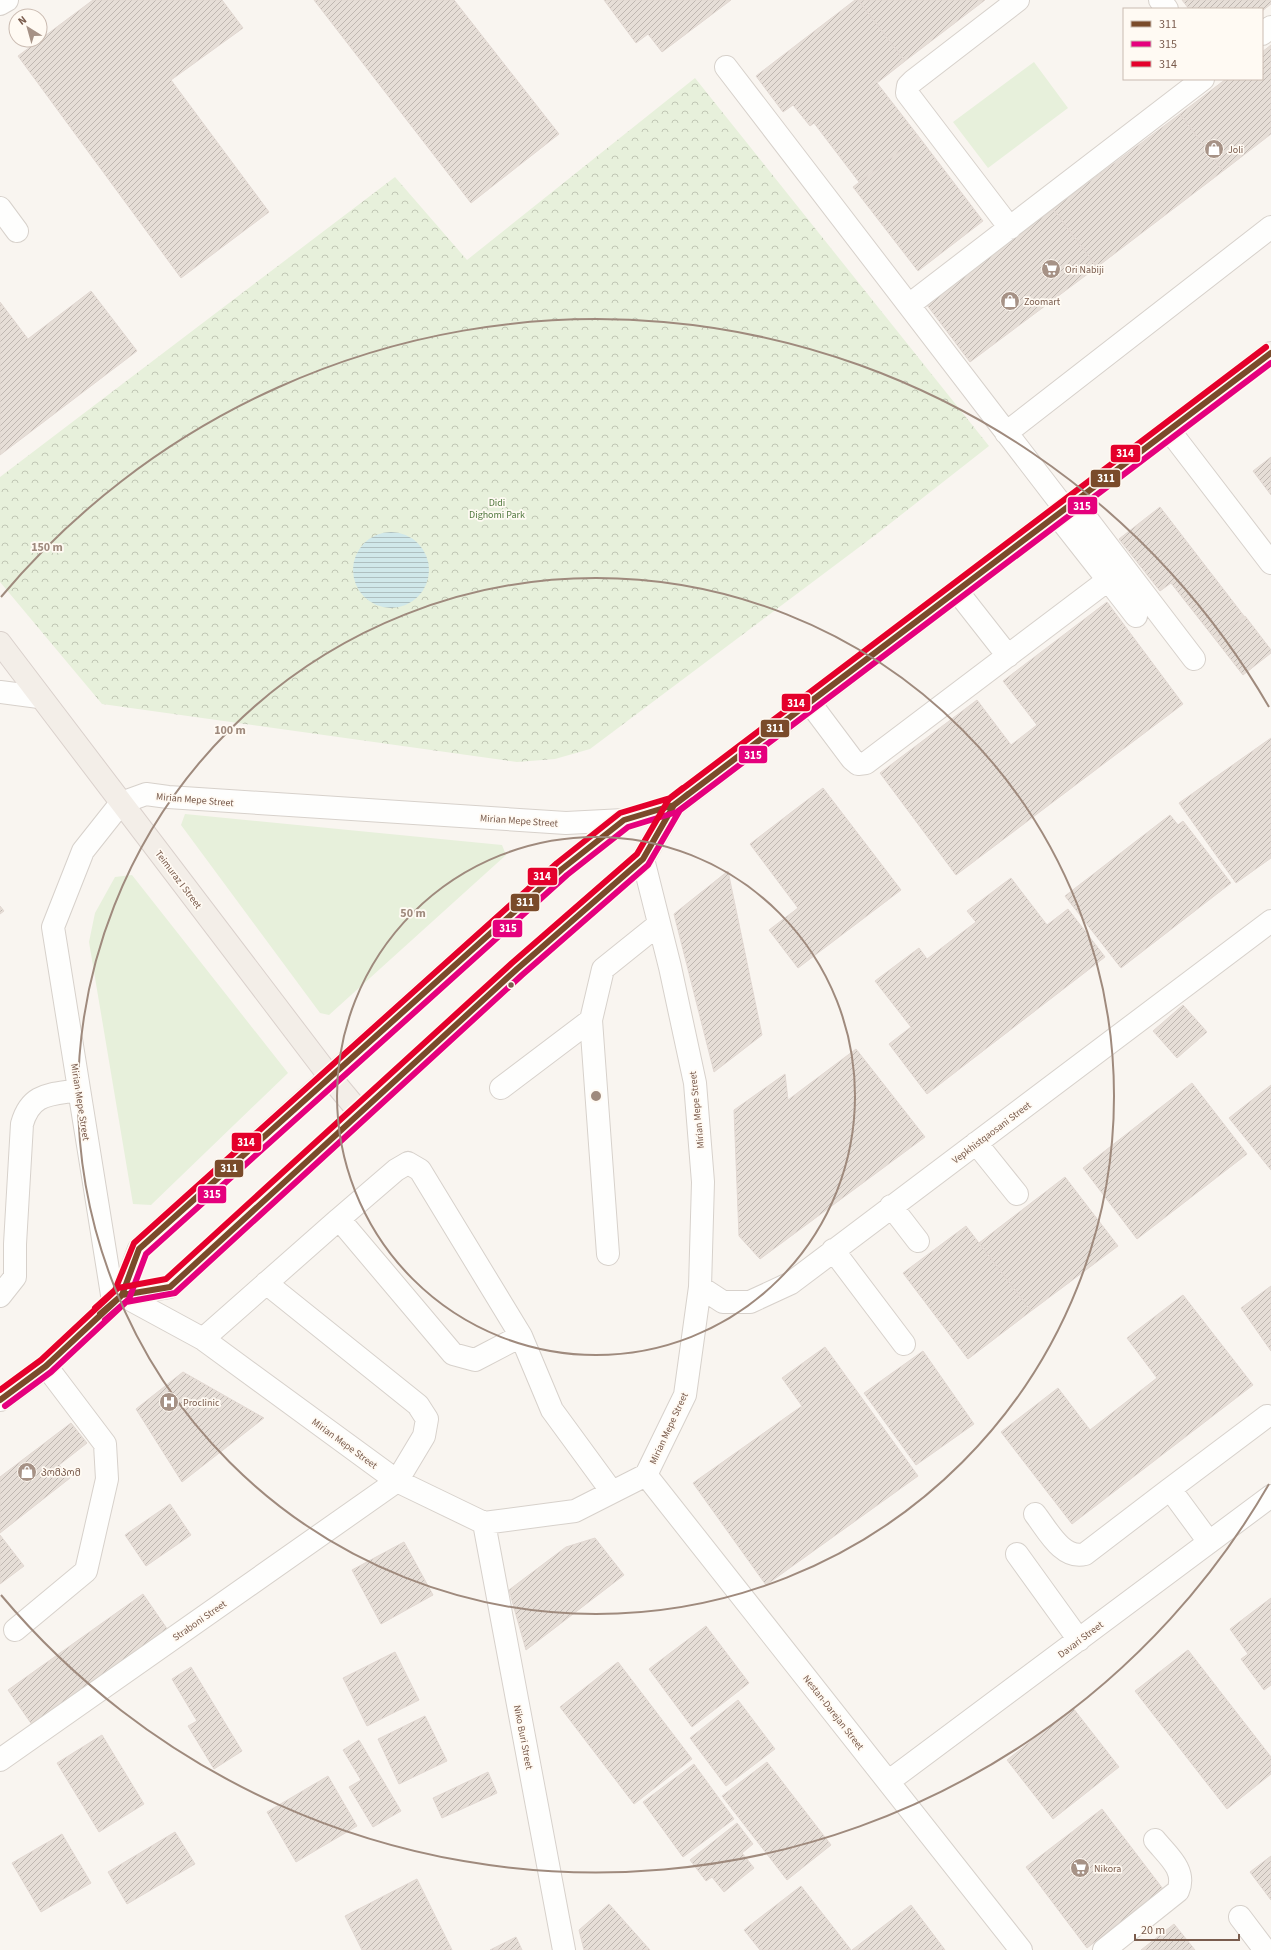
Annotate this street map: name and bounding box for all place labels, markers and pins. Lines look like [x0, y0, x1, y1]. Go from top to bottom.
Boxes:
shop icon: Joli [1203, 138, 1225, 160]
place label: Joli [1228, 143, 1243, 157]
supermarket icon: Ori Nabiji [1040, 258, 1062, 280]
place label: Ori Nabiji [1065, 263, 1104, 277]
shop icon: Zoomart [999, 290, 1021, 312]
place label: Zoomart [1024, 295, 1061, 309]
unlabelled marker [506, 980, 516, 990]
centre of rings [589, 1089, 603, 1103]
hospital icon: Proclinic [158, 1391, 180, 1413]
place label: Proclinic [183, 1396, 220, 1410]
shop icon: პომპომ [16, 1461, 38, 1483]
place label: პომპომ [41, 1466, 81, 1480]
supermarket icon: Nikora [1069, 1857, 1091, 1879]
place label: Nikora [1094, 1862, 1121, 1876]

